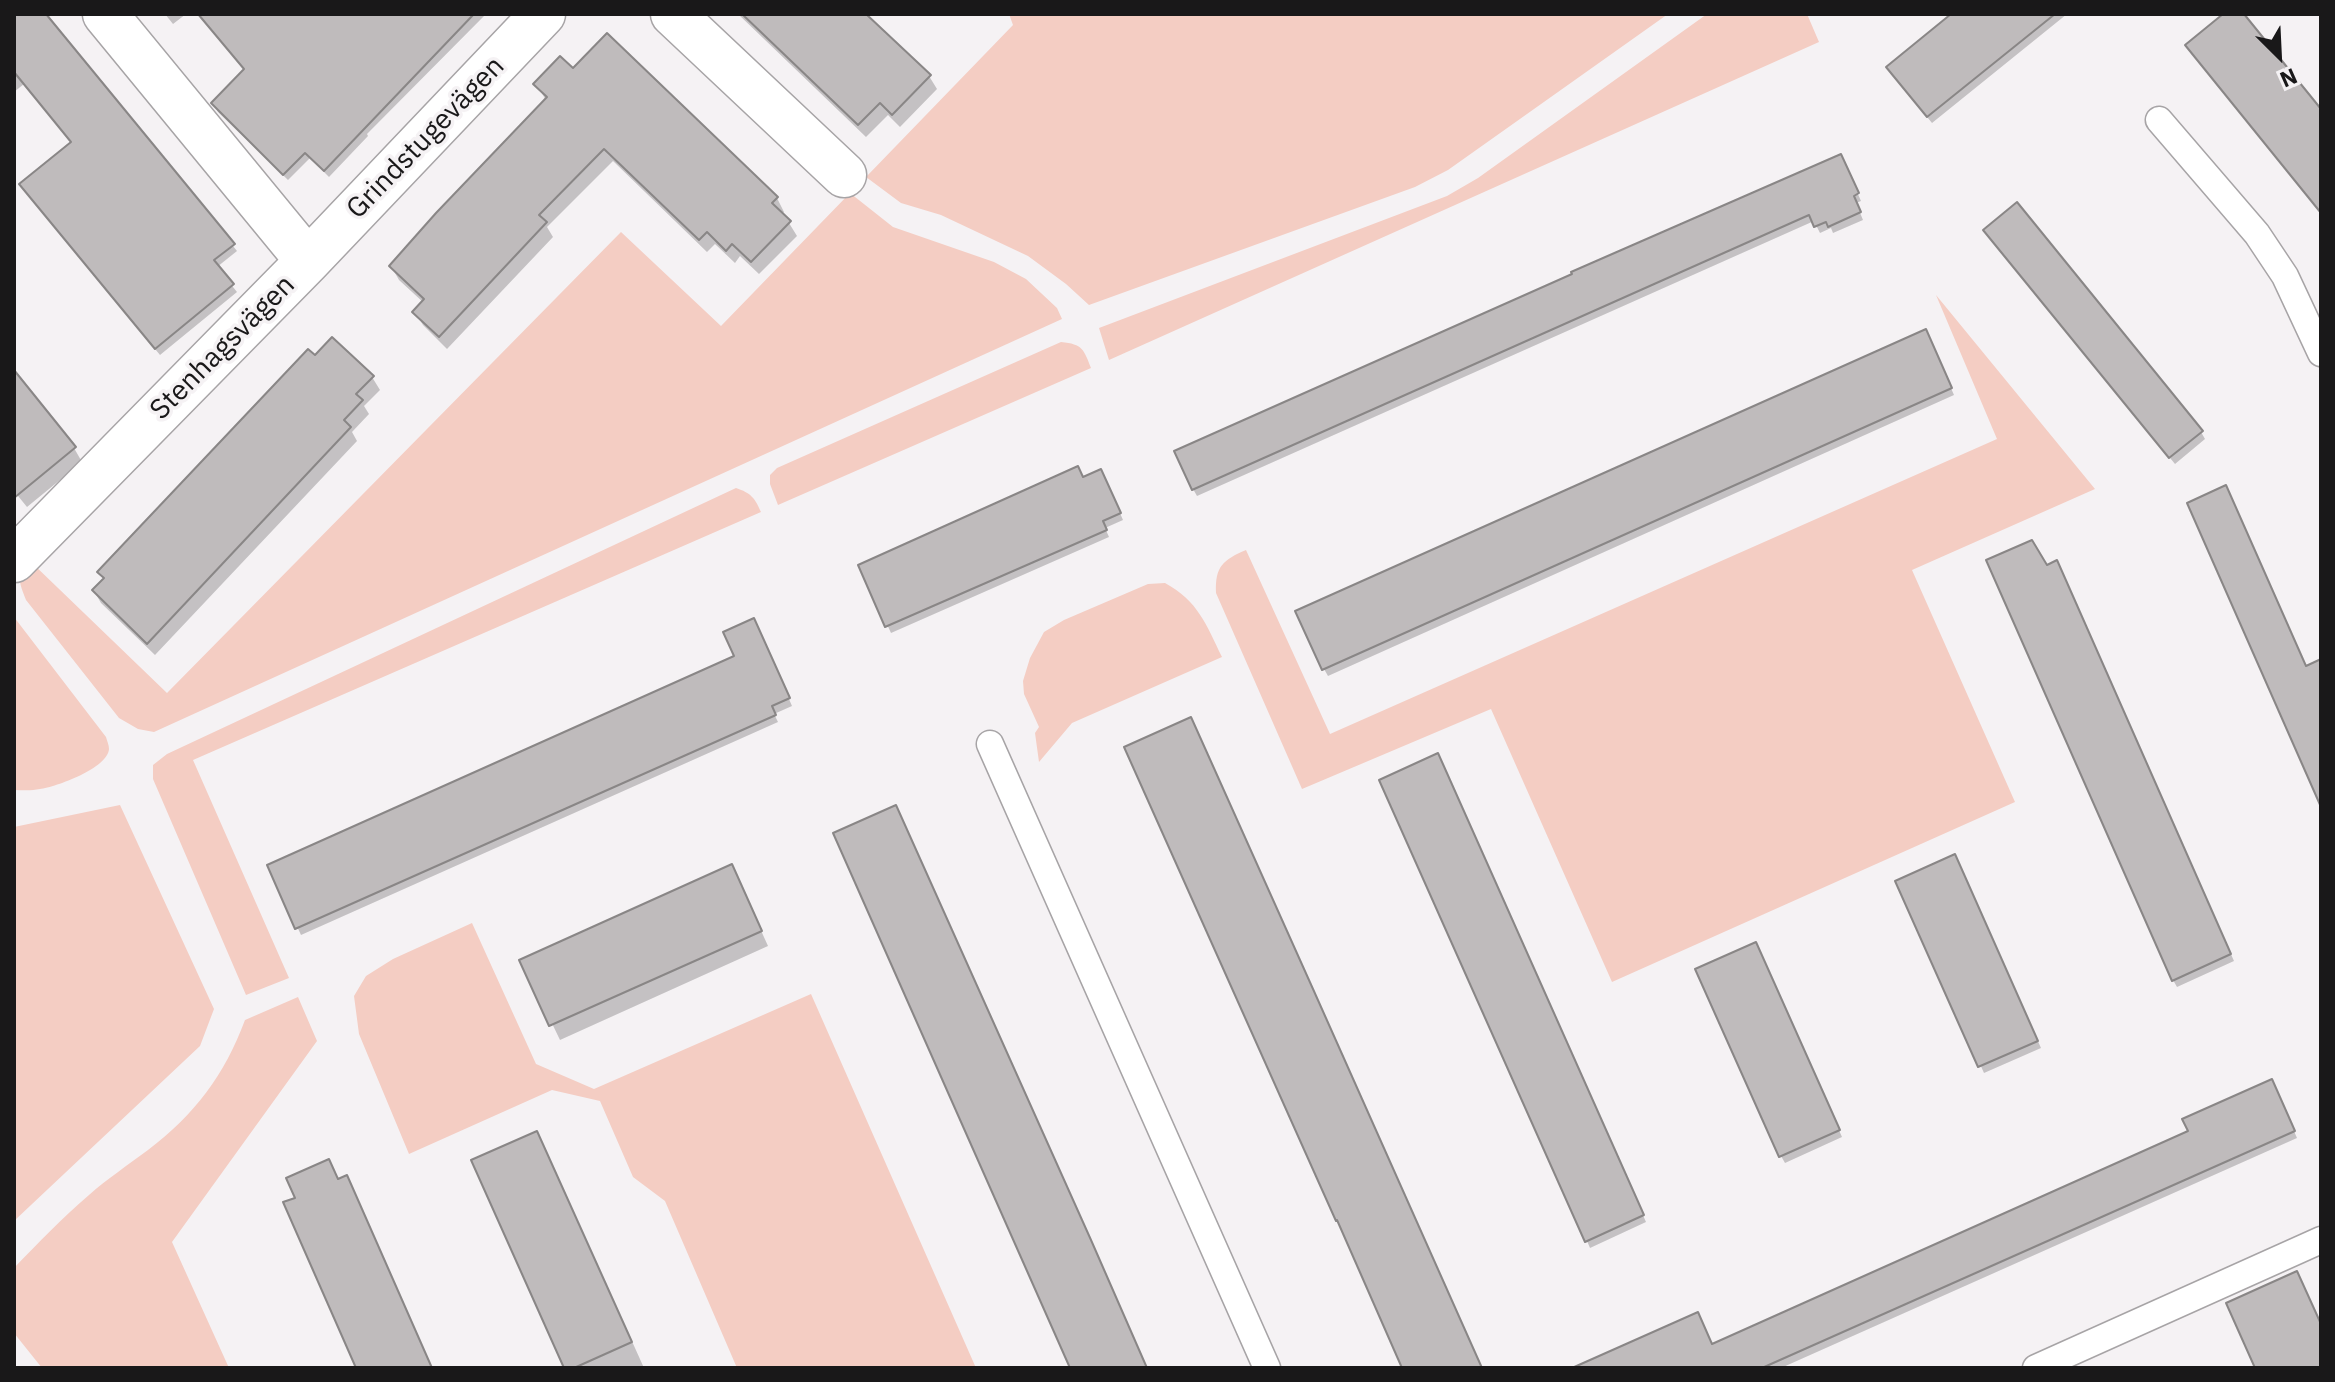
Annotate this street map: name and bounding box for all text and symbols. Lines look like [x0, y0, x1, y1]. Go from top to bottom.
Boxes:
north arrow [2239, 16, 2319, 96]
street label: Grindstugevägen [340, 50, 512, 226]
text: N [2276, 62, 2302, 95]
street label: Stenhagsvägen [144, 269, 302, 427]

